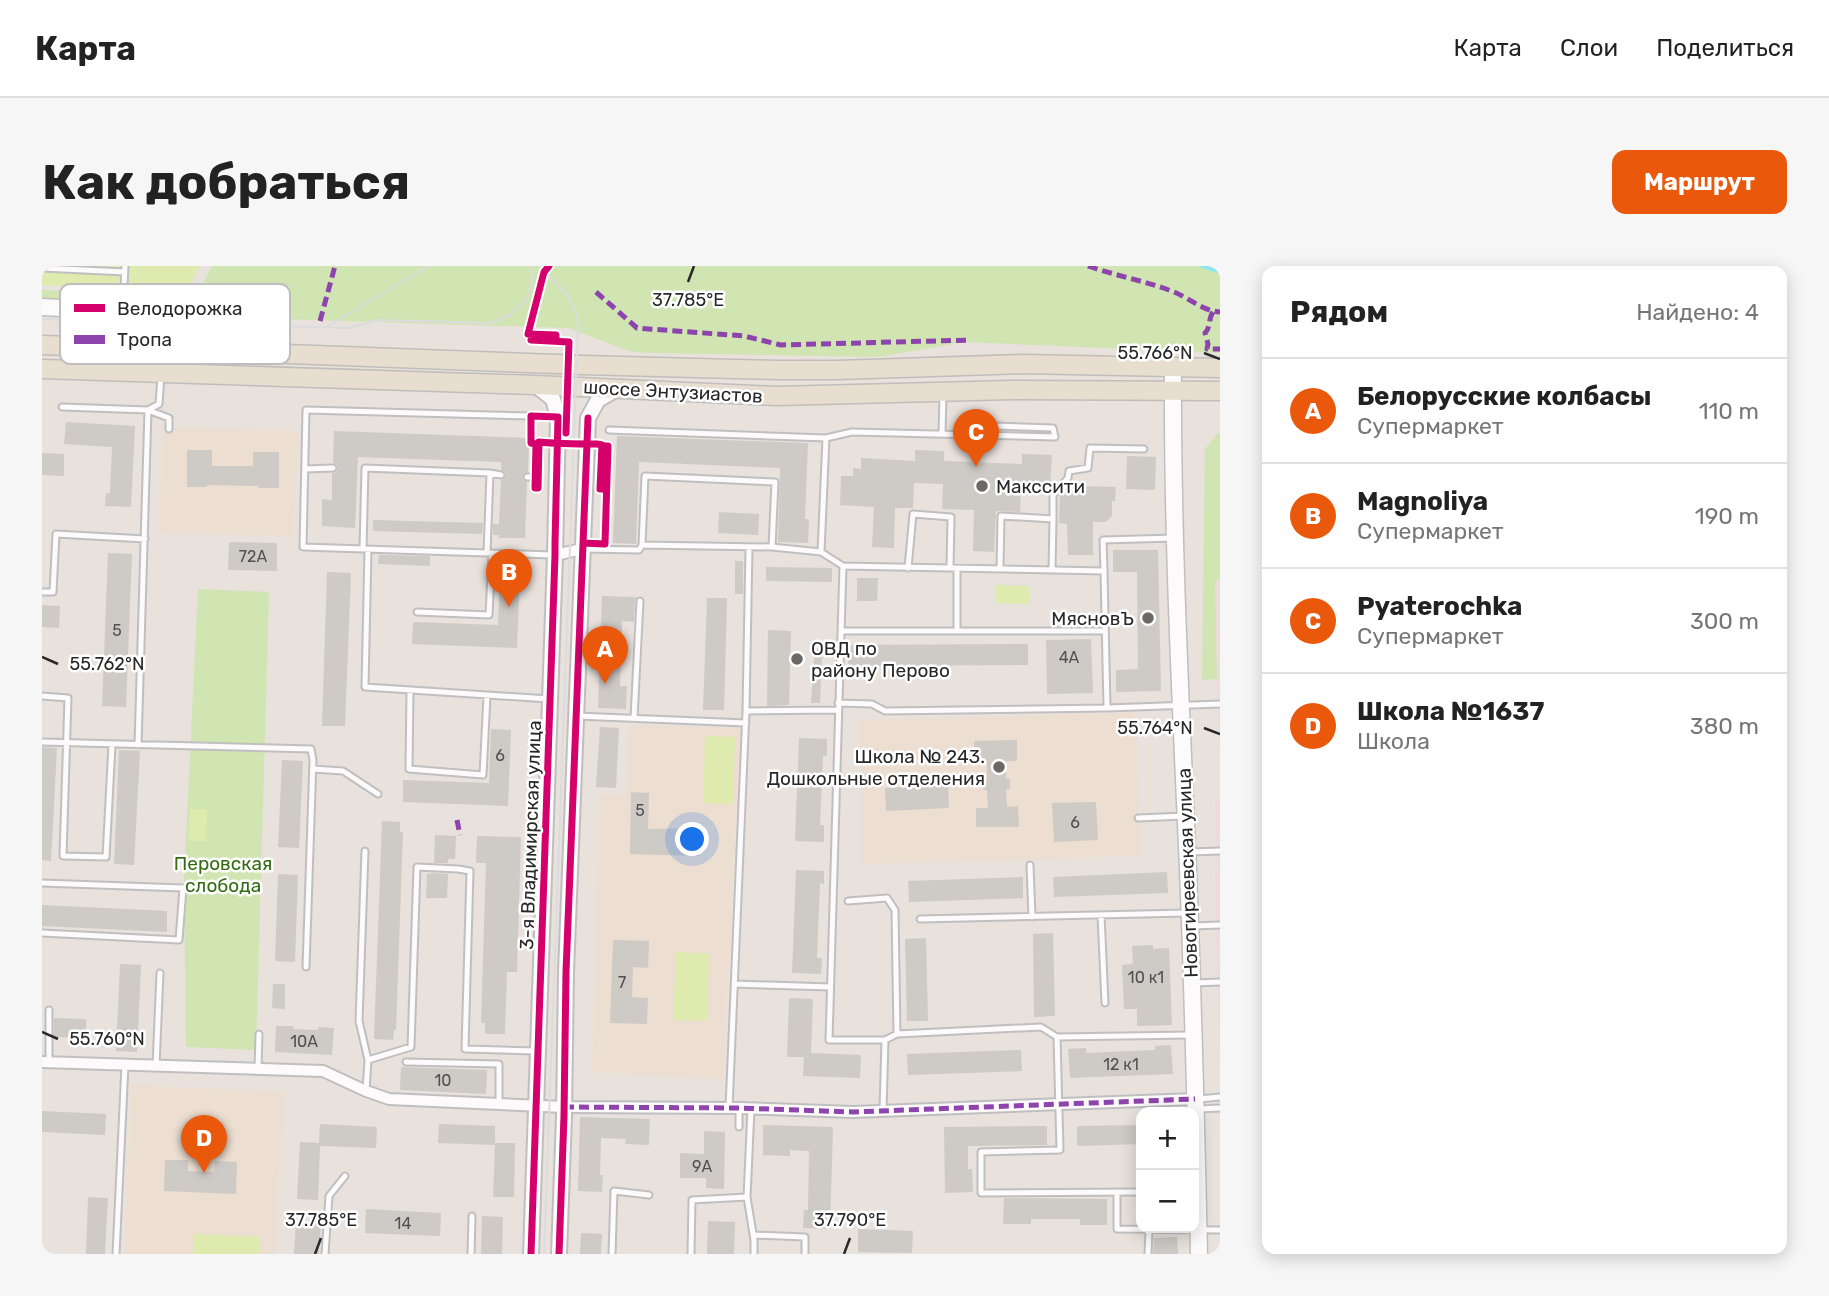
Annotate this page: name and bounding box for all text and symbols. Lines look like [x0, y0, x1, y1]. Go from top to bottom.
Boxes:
text: Карта [35, 29, 136, 68]
text: Карта [1453, 34, 1522, 62]
text: Слои [1560, 34, 1618, 62]
text: Поделиться [1656, 34, 1794, 62]
button: Маршрут [1612, 150, 1787, 214]
text: Как добраться [42, 153, 410, 211]
legend [60, 284, 290, 364]
text: 37.785°E [652, 289, 724, 311]
text: Рядом [1290, 294, 1388, 330]
text: Велодорожка [117, 297, 243, 320]
text: Найдено: 4 [1636, 298, 1759, 326]
text: Тропа [117, 328, 172, 351]
text: 55.766°N [1117, 342, 1193, 364]
street label: шоссе Энтузиастов [583, 375, 763, 408]
text: Белорусские колбасы [1357, 381, 1651, 412]
text: A [1305, 397, 1321, 425]
text: 110 m [1699, 397, 1759, 425]
pin: C [953, 409, 999, 467]
text: Супермаркет [1357, 412, 1504, 440]
place label: Макссити [996, 475, 1085, 498]
marker: Макссити [974, 478, 990, 494]
text: Magnoliya [1357, 486, 1488, 517]
text: B [1305, 502, 1321, 530]
text: 190 m [1695, 502, 1759, 530]
text: Супермаркет [1357, 517, 1504, 545]
house number: 72А [239, 547, 267, 566]
pin: B [486, 549, 532, 607]
text: Pyaterochka [1357, 591, 1522, 622]
place label: МясновЪ [1051, 607, 1134, 630]
text: C [1305, 607, 1321, 635]
text: 300 m [1690, 607, 1759, 635]
marker: МясновЪ [1140, 610, 1156, 626]
house number: 5 [112, 621, 122, 640]
text: Супермаркет [1357, 622, 1504, 650]
pin: A [582, 626, 628, 684]
place label: ОВД по району Перово [811, 637, 950, 682]
house number: 4А [1059, 648, 1080, 667]
marker: ОВД по району Перово [789, 651, 805, 667]
text: 55.762°N [70, 653, 144, 675]
text: Школа №1637 [1357, 696, 1544, 727]
text: D [1305, 712, 1321, 740]
text: 380 m [1690, 712, 1759, 740]
text: 55.764°N [1117, 717, 1193, 739]
street label: 3-я Владимирская улица [515, 720, 546, 950]
text: Школа [1357, 727, 1430, 755]
place label: Школа № 243. Дошкольные отделения [767, 745, 985, 790]
house number: 6 [495, 746, 505, 765]
marker: Школа № 243. Дошкольные отделения [991, 759, 1007, 775]
street label: Новогиреевская улица [1172, 768, 1203, 978]
house number: 5 [635, 801, 645, 820]
house number: 6 [1070, 813, 1080, 832]
your location [675, 822, 709, 856]
park label: Перовская слобода [174, 852, 272, 897]
house number: 10 к1 [1128, 968, 1164, 987]
house number: 7 [618, 973, 626, 992]
text: 55.760°N [69, 1028, 145, 1050]
house number: 10А [290, 1032, 318, 1051]
house number: 12 к1 [1103, 1055, 1139, 1074]
house number: 10 [434, 1071, 452, 1090]
map controls [1136, 1107, 1199, 1233]
button: + [1136, 1107, 1199, 1170]
pin: D [181, 1115, 227, 1173]
house number: 9А [692, 1157, 712, 1176]
button: − [1136, 1170, 1199, 1233]
text: 37.785°E [285, 1209, 357, 1231]
text: 37.790°E [814, 1209, 886, 1231]
house number: 14 [395, 1214, 411, 1233]

